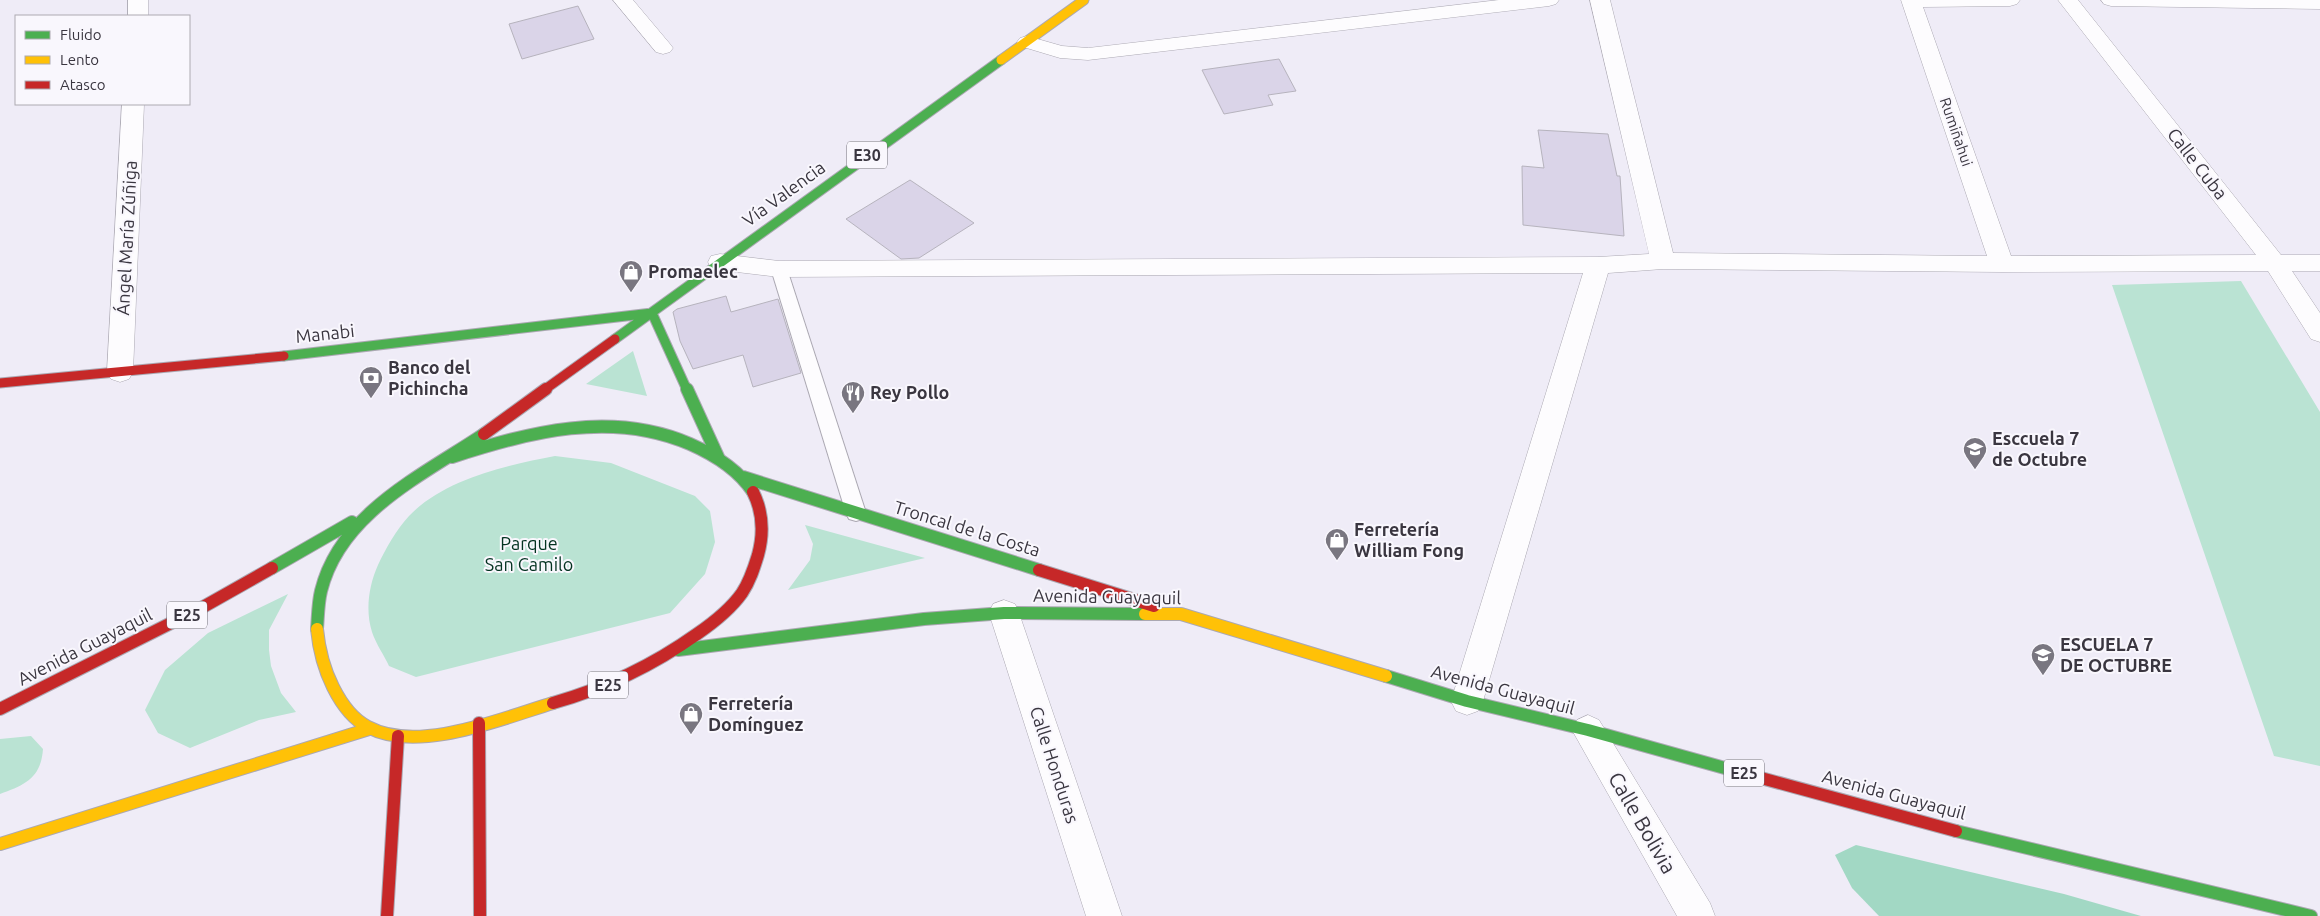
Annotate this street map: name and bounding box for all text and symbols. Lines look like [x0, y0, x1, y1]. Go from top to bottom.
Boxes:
legend [15, 15, 190, 105]
text: Fluido [60, 26, 102, 43]
text: Lento [60, 51, 99, 68]
text: Atasco [60, 76, 106, 93]
street label: Rumiñahui [1937, 95, 1976, 168]
street label: Calle Cuba [2164, 124, 2232, 203]
road number: E30 [847, 142, 887, 168]
street label: Vía Valencia [738, 157, 829, 230]
street label: Ángel María Zúñiga [111, 160, 140, 316]
shop icon: Promaelec [618, 259, 644, 293]
place label: Promaelec [648, 261, 738, 281]
street label: Manabi [294, 320, 355, 346]
place label: Banco del Pichincha [388, 357, 471, 398]
bank icon: Banco del Pichincha [358, 365, 384, 399]
restaurant icon: Rey Pollo [840, 380, 866, 414]
place label: Rey Pollo [870, 382, 949, 402]
place label: Esccuela 7 de Octubre [1992, 428, 2087, 469]
school or university icon: Esccuela 7 de Octubre [1962, 436, 1988, 470]
street label: Troncal de la Costa [892, 496, 1043, 560]
place label: Ferretería William Fong [1354, 519, 1464, 560]
shop icon: Ferretería William Fong [1324, 527, 1350, 561]
park label: Parque San Camilo [485, 533, 573, 574]
street label: Avenida Guayaquil [1033, 585, 1181, 607]
road number: E25 [167, 602, 207, 628]
street label: Avenida Guayaquil [14, 603, 155, 689]
place label: ESCUELA 7 DE OCTUBRE [2060, 634, 2172, 675]
school or university icon: ESCUELA 7 DE OCTUBRE [2030, 642, 2056, 676]
street label: Avenida Guayaquil [1429, 660, 1578, 718]
road number: E25 [588, 672, 628, 698]
place label: Ferretería Domínguez [708, 693, 804, 734]
shop icon: Ferretería Domínguez [678, 701, 704, 735]
street label: Calle Honduras [1027, 704, 1083, 826]
road number: E25 [1724, 760, 1764, 786]
street label: Avenida Guayaquil [1820, 765, 1969, 823]
street label: Calle Bolivia [1604, 767, 1682, 878]

